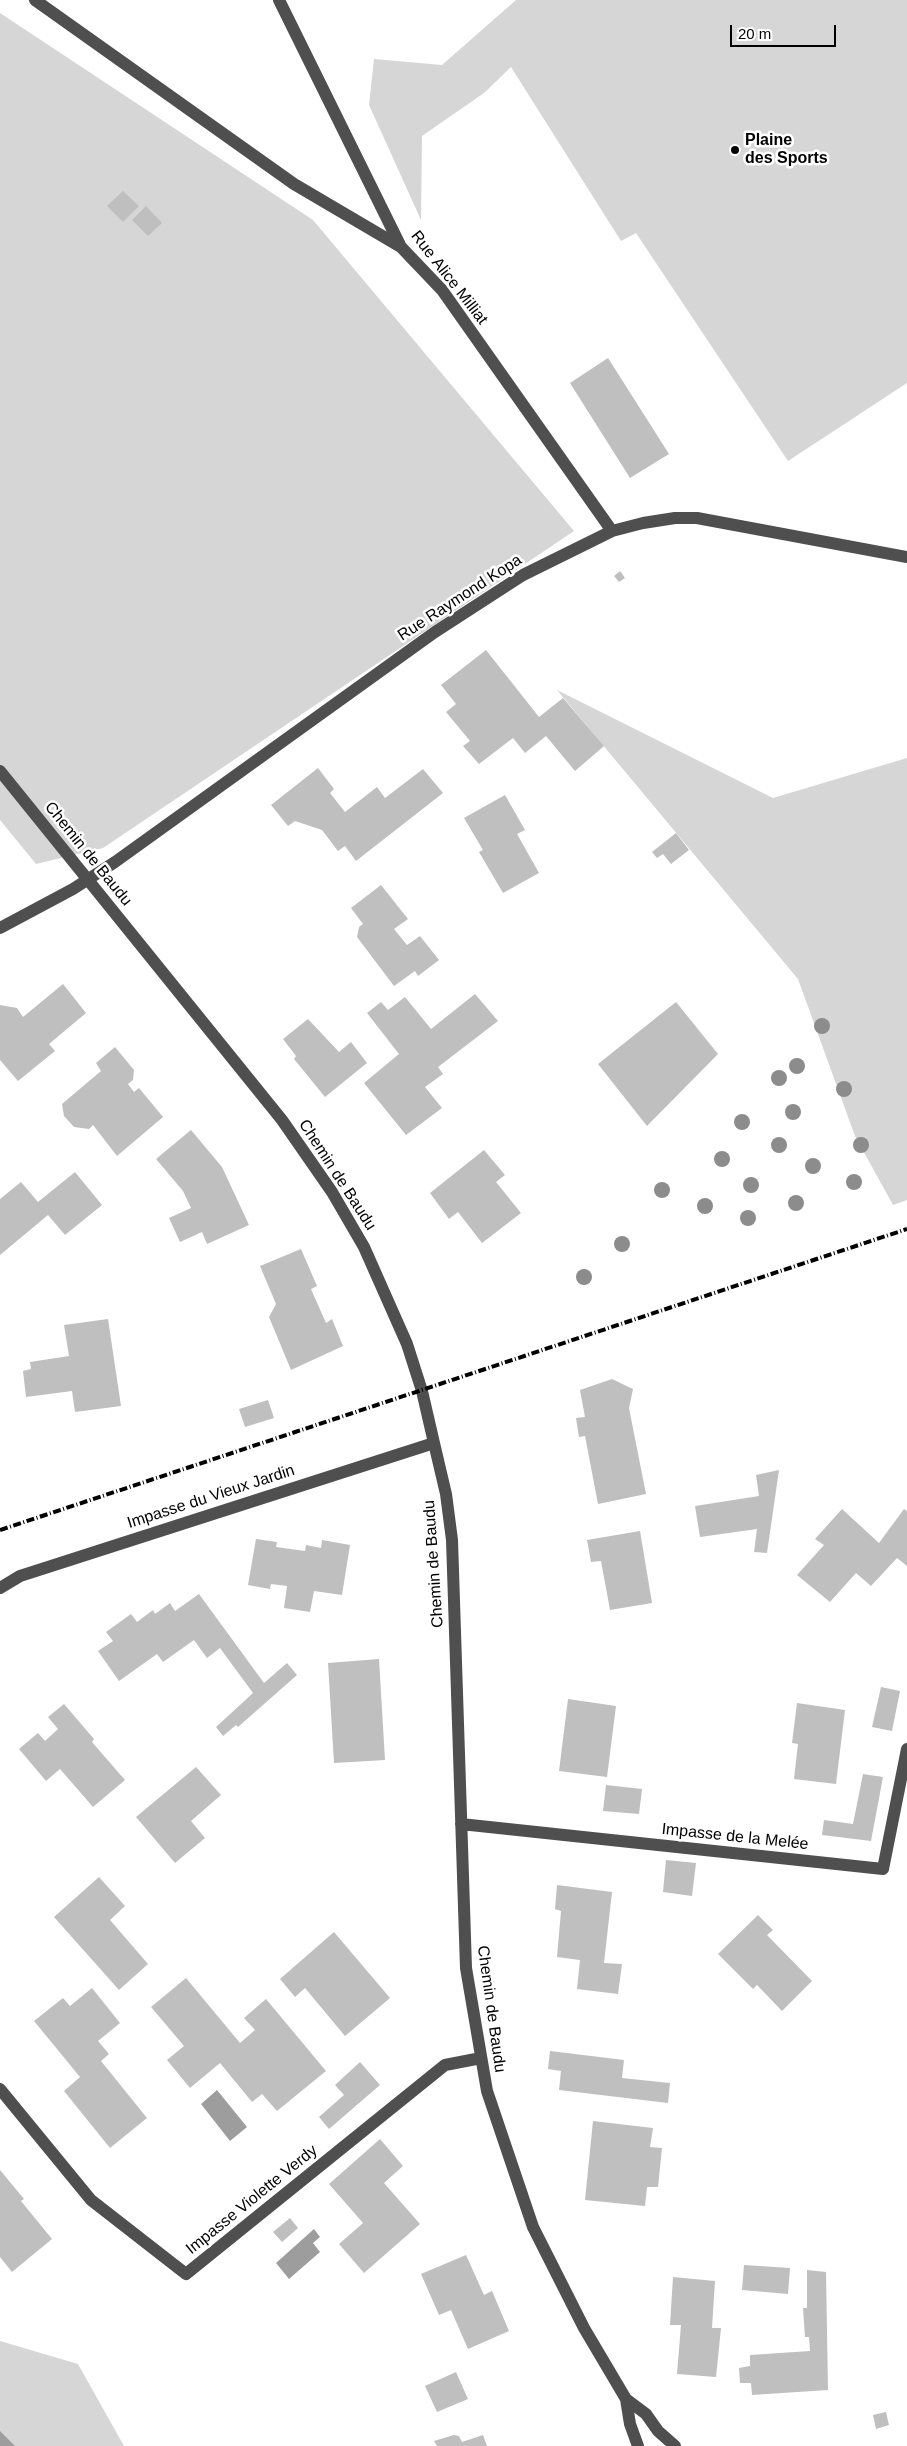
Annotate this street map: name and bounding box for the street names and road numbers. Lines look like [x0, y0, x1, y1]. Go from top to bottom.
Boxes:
street label: Rue Alice Milliat [406, 227, 492, 329]
street label: Rue Raymond Kopa [394, 551, 526, 645]
street label: Chemin de Baudu [40, 798, 136, 910]
street label: Chemin de Baudu [294, 1116, 380, 1234]
street label: Impasse du Vieux Jardin [125, 1461, 297, 1533]
street label: Chemin de Baudu [420, 1499, 448, 1629]
street label: Impasse de la Melée [661, 1820, 809, 1854]
street label: Chemin de Baudu [473, 1944, 509, 2074]
street label: Impasse Violette Verdy [182, 2141, 322, 2259]

